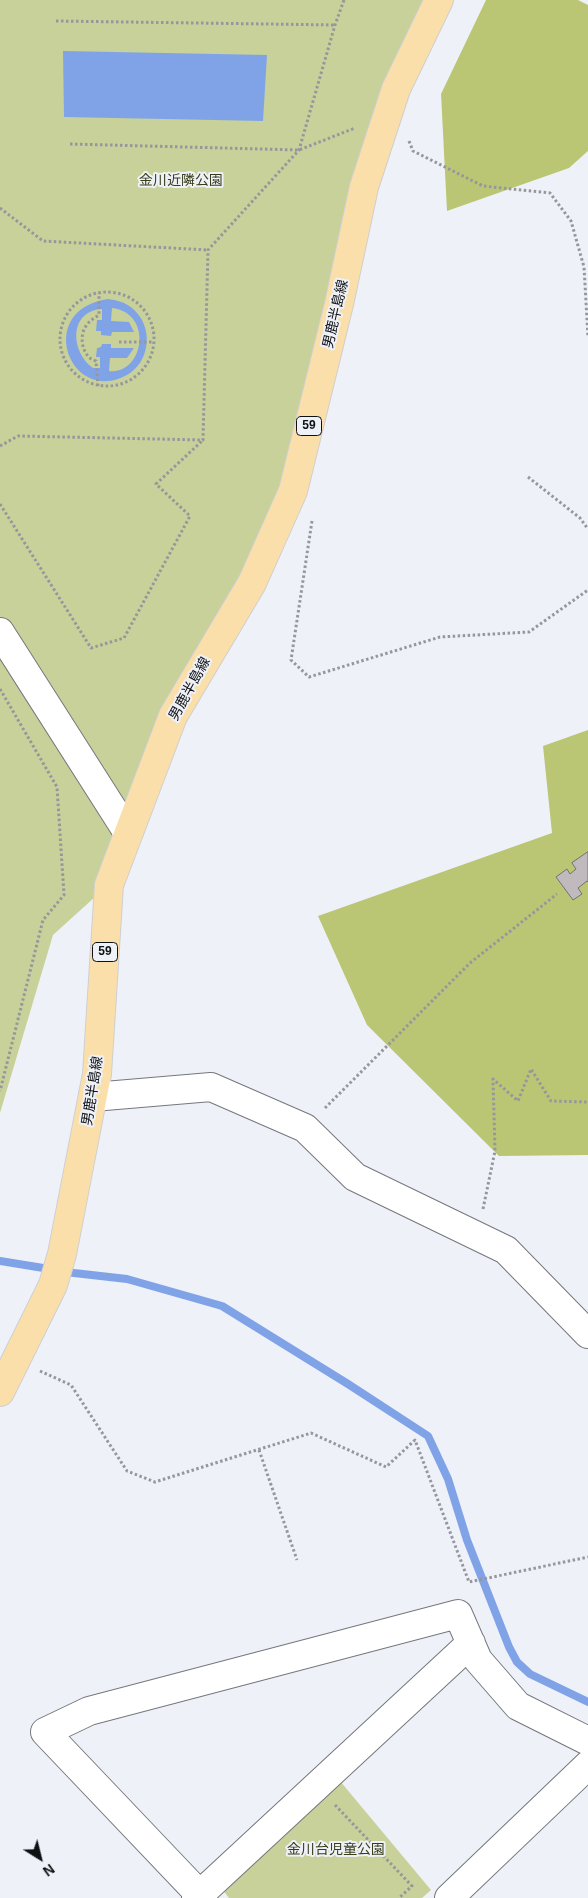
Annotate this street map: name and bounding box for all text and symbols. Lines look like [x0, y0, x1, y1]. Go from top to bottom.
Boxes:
park label: 金川近隣公園 [139, 173, 223, 189]
street label: 男鹿半島線 [320, 278, 352, 350]
road number: 59 [296, 416, 322, 436]
street label: 男鹿半島線 [166, 654, 214, 724]
road number: 59 [92, 942, 118, 962]
street label: 男鹿半島線 [79, 1055, 107, 1127]
north arrow [15, 1833, 65, 1883]
park label: 金川台児童公園 [287, 1842, 385, 1858]
text: N [40, 1861, 58, 1880]

